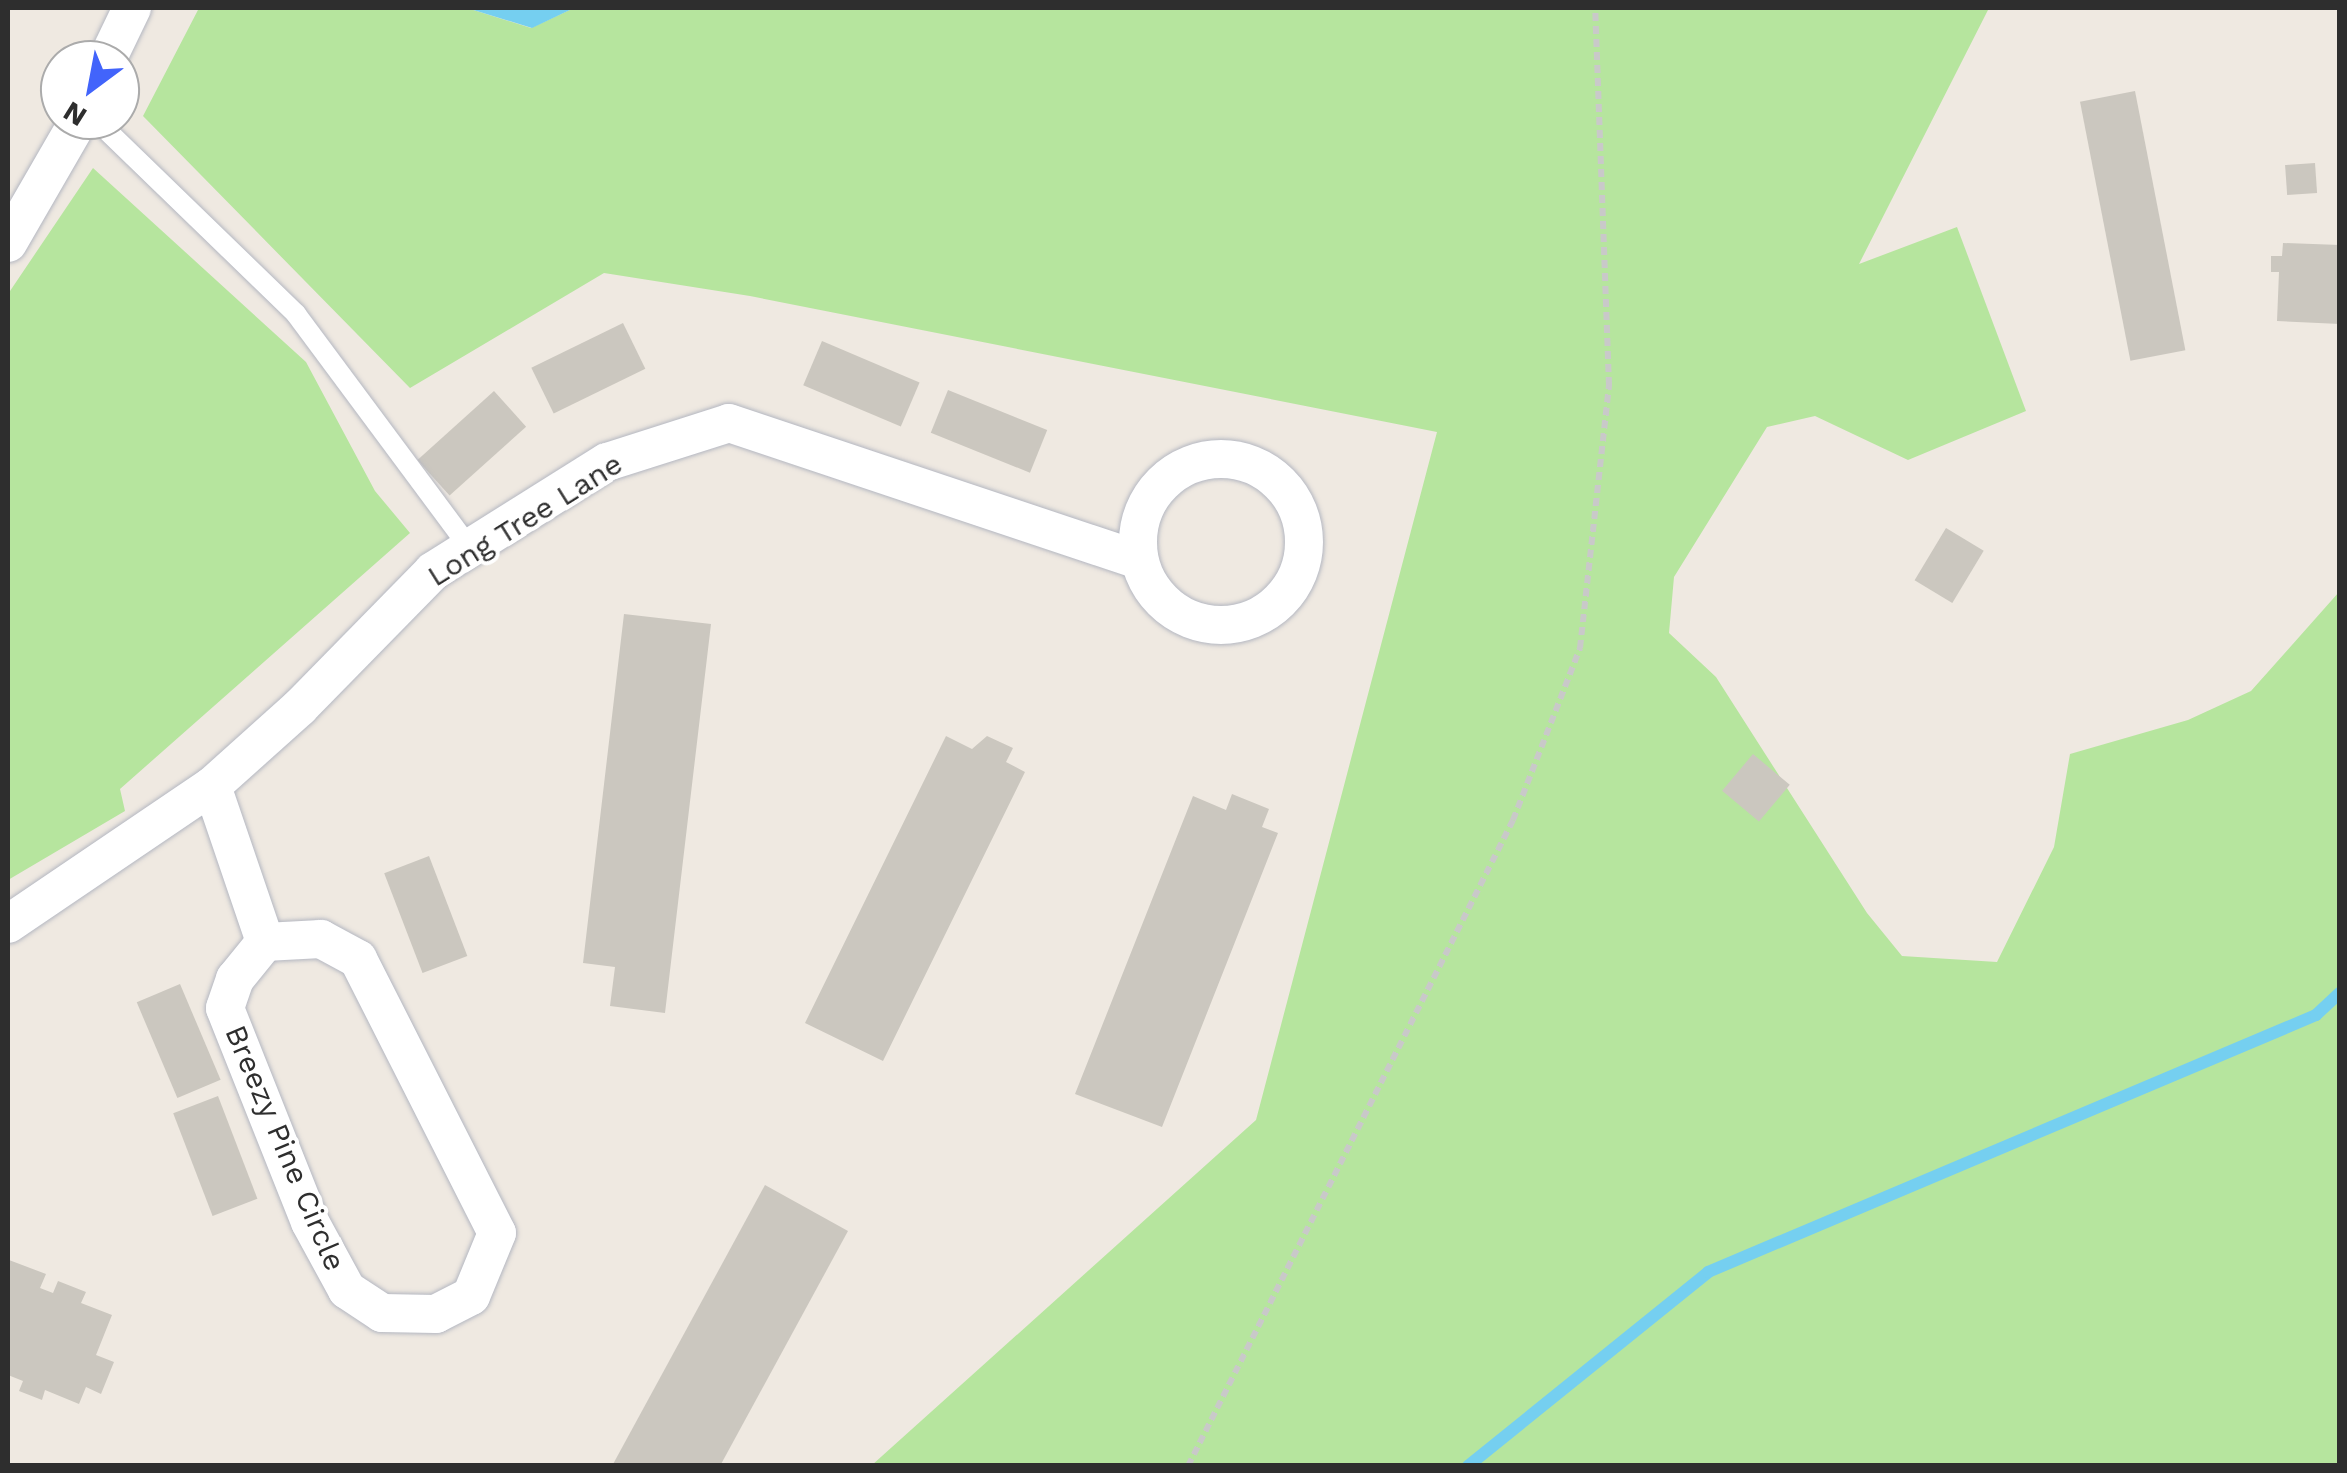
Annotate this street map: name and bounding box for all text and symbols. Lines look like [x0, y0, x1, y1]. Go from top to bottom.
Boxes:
north arrow [40, 40, 140, 140]
text: N [57, 95, 92, 134]
street label: Long Tree Lane [421, 445, 629, 595]
street label: Breezy Pine Circle [217, 1020, 353, 1276]

